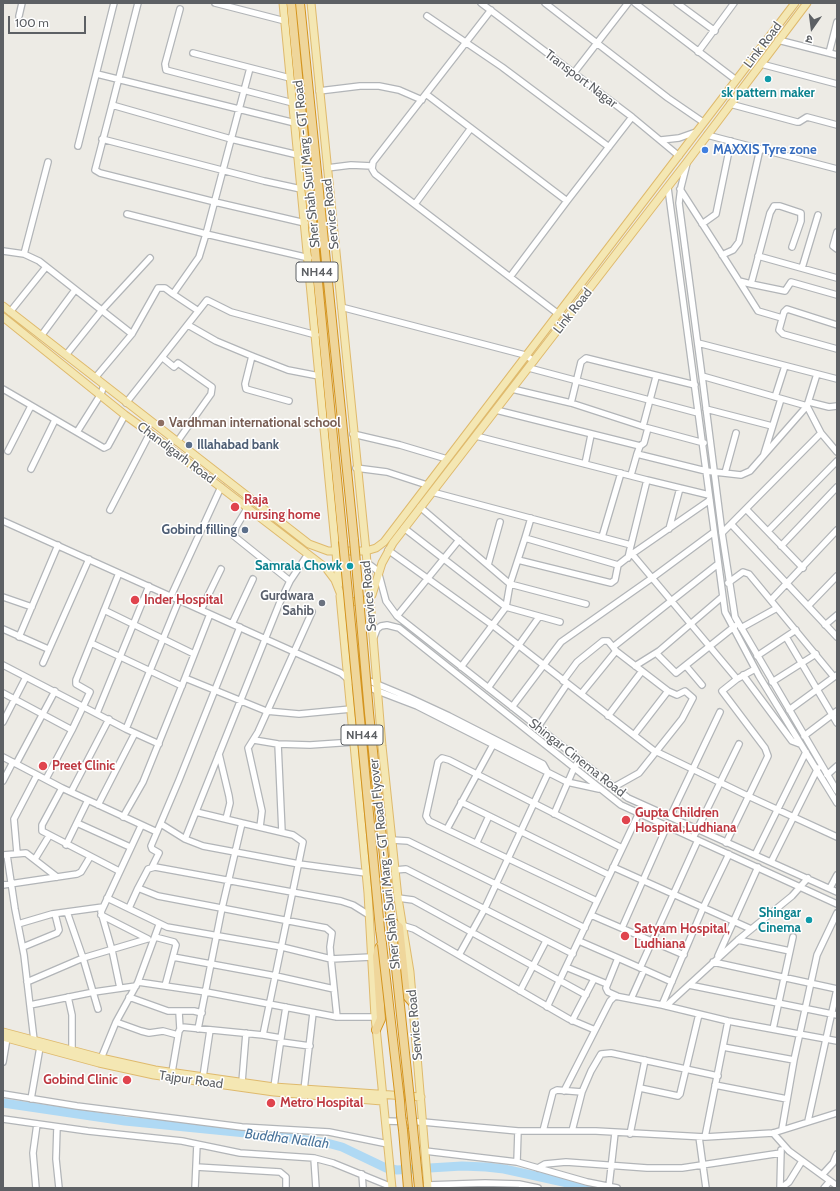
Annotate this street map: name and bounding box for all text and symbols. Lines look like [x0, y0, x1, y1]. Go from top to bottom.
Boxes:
scale bar [10, 8, 88, 34]
north arrow [792, 8, 832, 48]
text: 100 m [15, 15, 49, 30]
street label: Link Road [741, 19, 785, 71]
text: उ [804, 32, 814, 47]
street label: Transport Nagar [542, 47, 620, 111]
marker: sk pattern maker [763, 74, 773, 84]
street label: Sher Shah Suri Marg - GT Road [290, 79, 324, 249]
place label: sk pattern maker [721, 85, 815, 101]
place label: MAXXIS Tyre zone [713, 142, 817, 158]
marker: MAXXIS Tyre zone [700, 145, 710, 155]
street label: Service Road [320, 178, 342, 250]
road number: NH44 [296, 262, 338, 282]
street label: Link Road [550, 285, 596, 337]
place label: Vardhman international school [169, 415, 341, 431]
marker: Vardhman international school [156, 418, 166, 428]
street label: Chandigarh Road [134, 419, 218, 487]
place label: Illahabad bank [197, 437, 279, 453]
marker: Illahabad bank [184, 440, 194, 450]
place label: Raja nursing home [244, 492, 320, 523]
marker: Raja nursing home [229, 501, 241, 513]
place label: Gobind filling [162, 522, 237, 538]
marker: Gobind filling [240, 525, 250, 535]
place label: Samrala Chowk [255, 558, 342, 574]
street label: Service Road [358, 560, 380, 632]
marker: Samrala Chowk [345, 561, 355, 571]
place label: Gurdwara Sahib [260, 588, 314, 619]
place label: Inder Hospital [144, 592, 223, 608]
marker: Inder Hospital [129, 594, 141, 606]
marker: Gurdwara Sahib [317, 598, 327, 608]
street label: Shingar Cinema Road [526, 715, 628, 801]
road number: NH44 [341, 725, 383, 745]
place label: Preet Clinic [52, 758, 115, 774]
street label: Sher Shah Suri Marg - GT Road Flyover [366, 758, 404, 970]
marker: Preet Clinic [37, 760, 49, 772]
place label: Gupta Children Hospital,Ludhiana [635, 805, 737, 836]
marker: Gupta Children Hospital,Ludhiana [620, 814, 632, 826]
place label: Shingar Cinema [758, 905, 801, 936]
marker: Shingar Cinema [804, 915, 814, 925]
place label: Satyam Hospital, Ludhiana [634, 921, 730, 952]
marker: Satyam Hospital, Ludhiana [619, 930, 631, 942]
street label: Service Road [404, 989, 426, 1061]
street label: Tajpur Road [158, 1068, 224, 1092]
place label: Gobind Clinic [43, 1072, 118, 1088]
marker: Gobind Clinic [121, 1074, 133, 1086]
place label: Metro Hospital [280, 1095, 363, 1111]
marker: Metro Hospital [265, 1097, 277, 1109]
water label: Buddha Nallah [244, 1126, 330, 1152]

